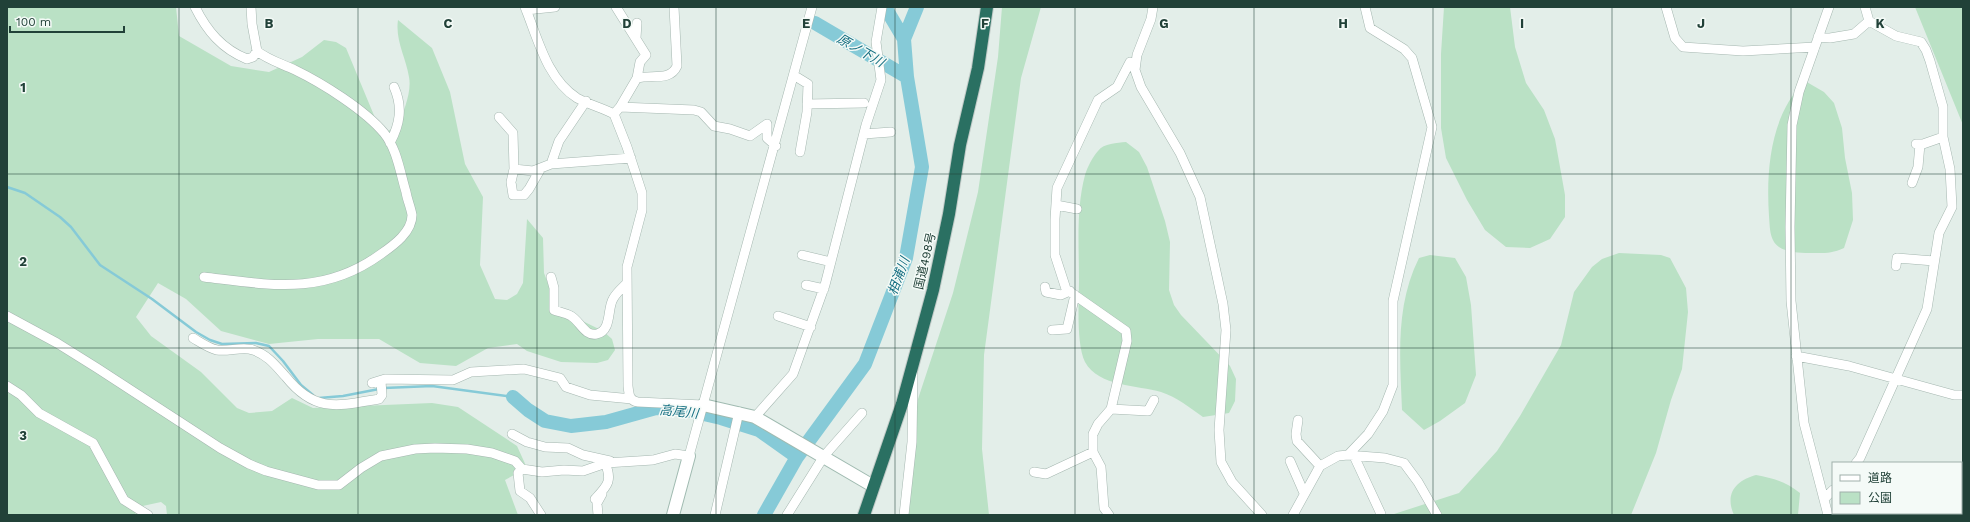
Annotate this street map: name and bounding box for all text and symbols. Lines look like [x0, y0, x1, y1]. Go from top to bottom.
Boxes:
scale bar [10, 8, 124, 34]
text: 100 m [16, 15, 51, 29]
text: B [265, 16, 274, 31]
text: C [444, 16, 453, 31]
text: D [622, 16, 632, 31]
text: E [802, 16, 810, 31]
text: F [981, 16, 989, 31]
text: G [1159, 16, 1169, 31]
text: H [1338, 16, 1348, 31]
text: I [1520, 16, 1524, 31]
text: J [1697, 16, 1705, 31]
text: K [1875, 16, 1885, 31]
water label: 原ノ下川 [834, 31, 889, 71]
text: 1 [20, 80, 26, 95]
street label: 国道498号 [912, 231, 938, 291]
water label: 相浦川 [885, 253, 913, 297]
text: 2 [19, 254, 27, 269]
water label: 高尾川 [659, 402, 701, 421]
text: 3 [19, 428, 27, 443]
legend [1832, 462, 1962, 514]
text: 道路 [1868, 471, 1892, 485]
text: 公園 [1868, 491, 1892, 505]

